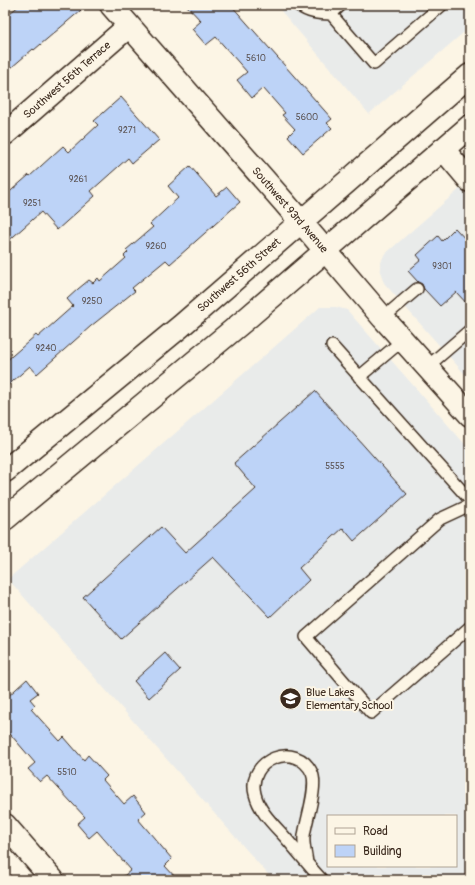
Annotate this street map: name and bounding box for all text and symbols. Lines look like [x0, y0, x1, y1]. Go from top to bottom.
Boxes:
street label: Southwest 56th Terrace [21, 38, 114, 121]
house number: 5610 [246, 53, 266, 64]
house number: 5600 [296, 112, 318, 123]
house number: 9271 [118, 125, 136, 136]
street label: Southwest 93rd Avenue [249, 165, 331, 256]
house number: 9261 [69, 174, 87, 185]
house number: 9251 [23, 198, 41, 209]
street label: Southwest 56th Street [195, 235, 284, 315]
house number: 9260 [145, 241, 167, 252]
house number: 9301 [432, 261, 452, 272]
house number: 9250 [82, 296, 102, 307]
house number: 9240 [35, 343, 57, 354]
house number: 5555 [325, 461, 345, 472]
school or university icon: Blue Lakes Elementary School [278, 685, 304, 711]
place label: Blue Lakes Elementary School [306, 686, 393, 712]
house number: 5510 [57, 767, 77, 778]
legend [327, 815, 457, 867]
text: Road [363, 824, 388, 839]
text: Building [363, 844, 402, 859]

